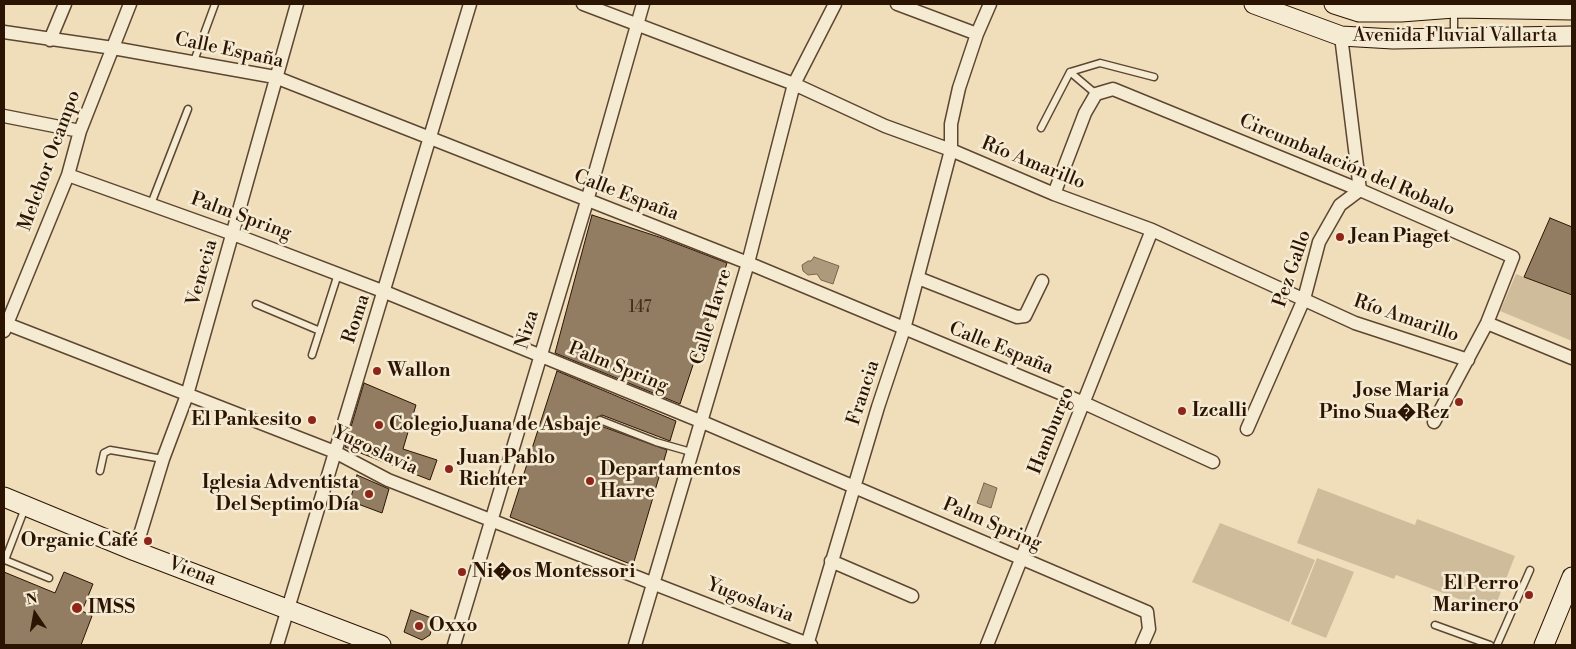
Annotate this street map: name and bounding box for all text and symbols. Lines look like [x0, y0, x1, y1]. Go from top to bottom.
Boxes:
street label: Avenida Fluvial Vallarta [1353, 25, 1557, 47]
street label: Calle España [173, 28, 285, 74]
street label: Melchor Ocampo [14, 88, 86, 234]
street label: Circumbalación del Robalo [1236, 110, 1458, 222]
street label: Río Amarillo [978, 133, 1088, 195]
street label: Calle España [570, 166, 682, 226]
street label: Palm Spring [187, 188, 295, 246]
place label: Jean Piaget [1350, 226, 1450, 248]
street label: Pez Gallo [1269, 227, 1317, 311]
marker: Jean Piaget [1334, 231, 1346, 243]
street label: Venecia [183, 237, 223, 309]
street label: Calle Havre [687, 266, 737, 368]
street label: Río Amarillo [1350, 290, 1462, 348]
street label: Roma [338, 292, 376, 346]
house number: 147 [628, 298, 652, 318]
street label: Niza [511, 308, 545, 352]
street label: Calle España [946, 318, 1056, 380]
street label: Palm Spring [565, 338, 671, 398]
street label: Francia [843, 358, 885, 428]
place label: Wallon [387, 360, 450, 382]
marker: Wallon [371, 365, 383, 377]
place label: Jose Maria Pino Sua�Rez [1319, 380, 1449, 424]
street label: Hamburgo [1024, 384, 1080, 478]
marker: Jose Maria Pino Sua�Rez [1453, 396, 1465, 408]
place label: Izcalli [1192, 400, 1247, 422]
marker: Izcalli [1176, 405, 1188, 417]
place label: El Pankesito [191, 409, 302, 431]
marker: El Pankesito [306, 414, 318, 426]
place label: Colegio Juana de Asbaje [389, 414, 601, 436]
marker: Colegio Juana de Asbaje [373, 419, 385, 431]
street label: Yugoslavia [329, 421, 421, 481]
place label: Juan Pablo Richter [459, 447, 555, 491]
place label: Departamentos Havre [600, 459, 741, 503]
marker: Juan Pablo Richter [443, 463, 455, 475]
place label: Iglesia Adventista Del Septimo Día [202, 472, 359, 516]
marker: Departamentos Havre [584, 475, 596, 487]
marker: Iglesia Adventista Del Septimo Día [363, 488, 375, 500]
street label: Palm Spring [939, 494, 1045, 556]
place label: Organic Café [21, 530, 138, 552]
marker: Organic Café [142, 535, 154, 547]
street label: Viena [165, 553, 219, 591]
place label: Ni�os Montessori [472, 561, 635, 583]
marker: Ni�os Montessori [456, 566, 468, 578]
place label: El Perro Marinero [1433, 573, 1519, 617]
street label: Yugoslavia [703, 574, 797, 628]
north arrow [10, 589, 60, 639]
text: N [25, 589, 39, 609]
marker: El Perro Marinero [1523, 589, 1535, 601]
place label: IMSS [88, 597, 135, 619]
marker: IMSS [70, 601, 84, 615]
place label: Oxxo [429, 615, 477, 637]
marker: Oxxo [413, 620, 425, 632]

